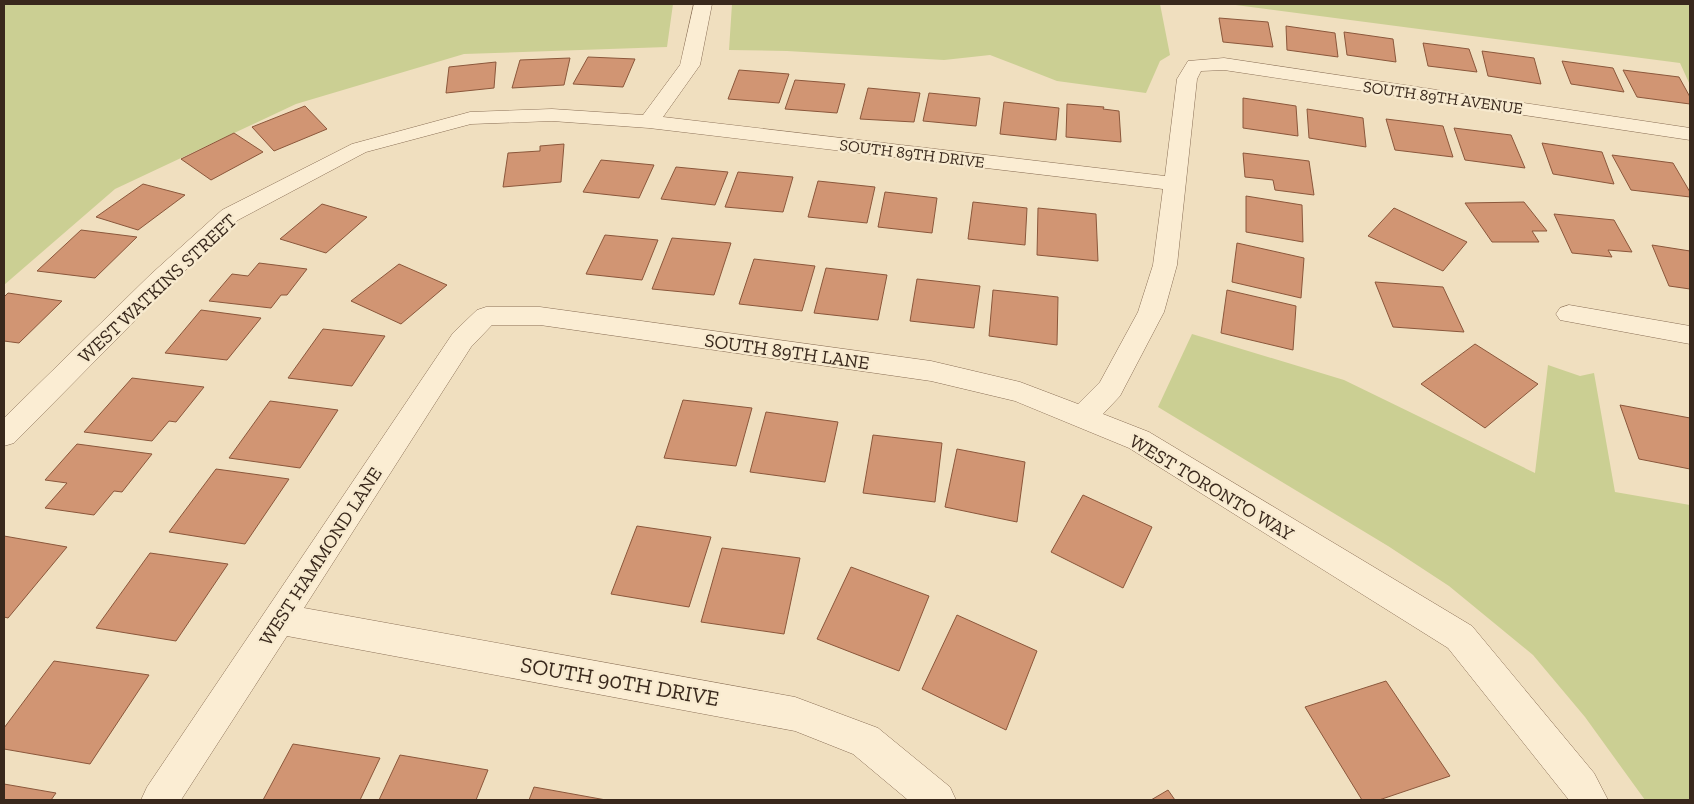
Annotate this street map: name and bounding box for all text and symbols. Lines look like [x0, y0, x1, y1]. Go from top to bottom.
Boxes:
street label: SOUTH 89TH AVENUE [1362, 77, 1524, 118]
street label: SOUTH 89TH DRIVE [839, 135, 985, 172]
street label: WEST WATKINS STREET [73, 209, 242, 368]
street label: SOUTH 89TH LANE [703, 329, 871, 374]
street label: WEST TORONTO WAY [1126, 429, 1298, 546]
street label: WEST HAMMOND LANE [254, 463, 387, 650]
street label: SOUTH 90TH DRIVE [519, 651, 721, 712]

